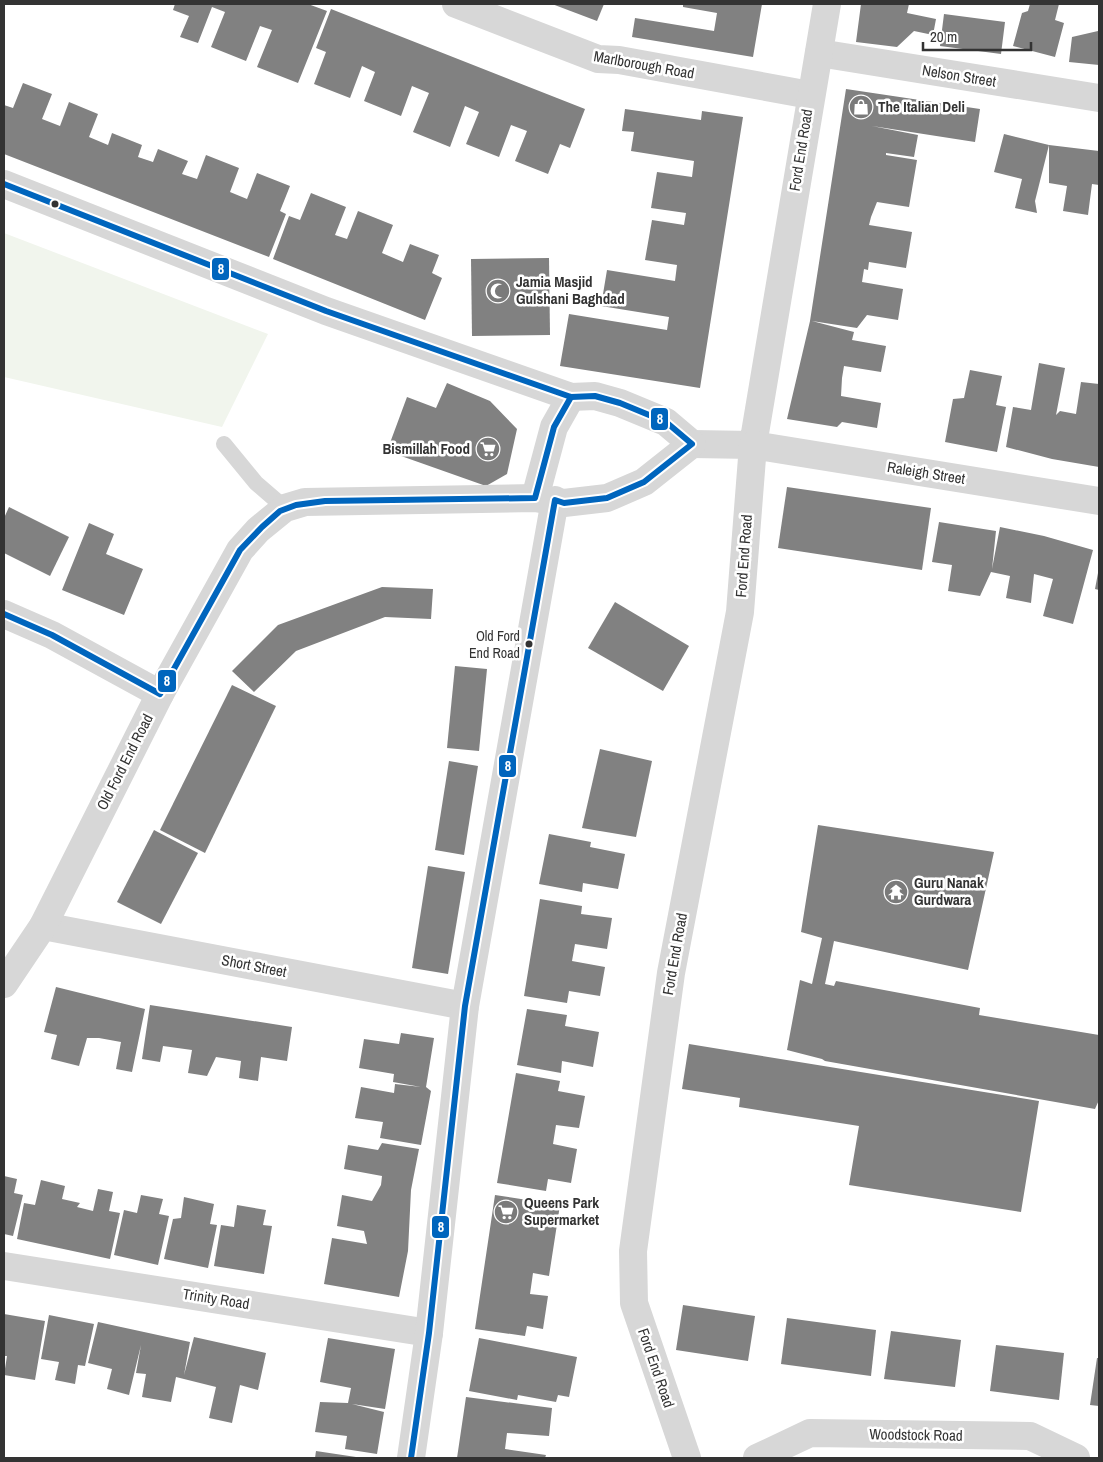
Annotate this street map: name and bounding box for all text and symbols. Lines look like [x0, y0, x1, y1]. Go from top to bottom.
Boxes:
scale bar [923, 20, 1030, 52]
text: 20 m [930, 26, 957, 47]
street label: Marlborough Road [592, 45, 696, 84]
street label: Nelson Street [921, 59, 998, 92]
shop icon: The Italian Deli [848, 94, 874, 120]
place label: The Italian Deli [878, 96, 965, 117]
street label: Ford End Road [784, 107, 817, 192]
unlabelled marker [50, 199, 60, 209]
line badge: 8 [211, 257, 230, 281]
text: 8 [218, 260, 224, 278]
place label: Jamia Masjid Gulshani Baghdad [516, 271, 625, 309]
mosque icon: Jamia Masjid Gulshani Baghdad [485, 278, 511, 304]
line badge: 8 [650, 407, 669, 431]
text: 8 [657, 410, 663, 428]
supermarket icon: Bismillah Food [475, 436, 501, 462]
place label: Bismillah Food [382, 438, 470, 459]
street label: Raleigh Street [886, 456, 967, 489]
street label: Ford End Road [730, 514, 757, 598]
place label: Old Ford End Road [469, 627, 520, 662]
marker: Old Ford End Road [524, 639, 534, 649]
line badge: 8 [157, 669, 177, 693]
text: 8 [164, 672, 170, 690]
street label: Old Ford End Road [91, 710, 158, 813]
line badge: 8 [498, 754, 517, 778]
text: 8 [505, 757, 511, 775]
place label: Guru Nanak Gurdwara [914, 872, 984, 910]
temple icon: Guru Nanak Gurdwara [883, 879, 909, 905]
street label: Ford End Road [657, 911, 692, 997]
street label: Short Street [220, 949, 289, 982]
place label: Queens Park Supermarket [524, 1192, 599, 1230]
supermarket icon: Queens Park Supermarket [493, 1199, 519, 1225]
line badge: 8 [431, 1215, 450, 1239]
text: 8 [438, 1218, 444, 1236]
street label: Trinity Road [181, 1283, 251, 1314]
street label: Ford End Road [633, 1325, 680, 1410]
street label: Woodstock Road [869, 1423, 963, 1446]

